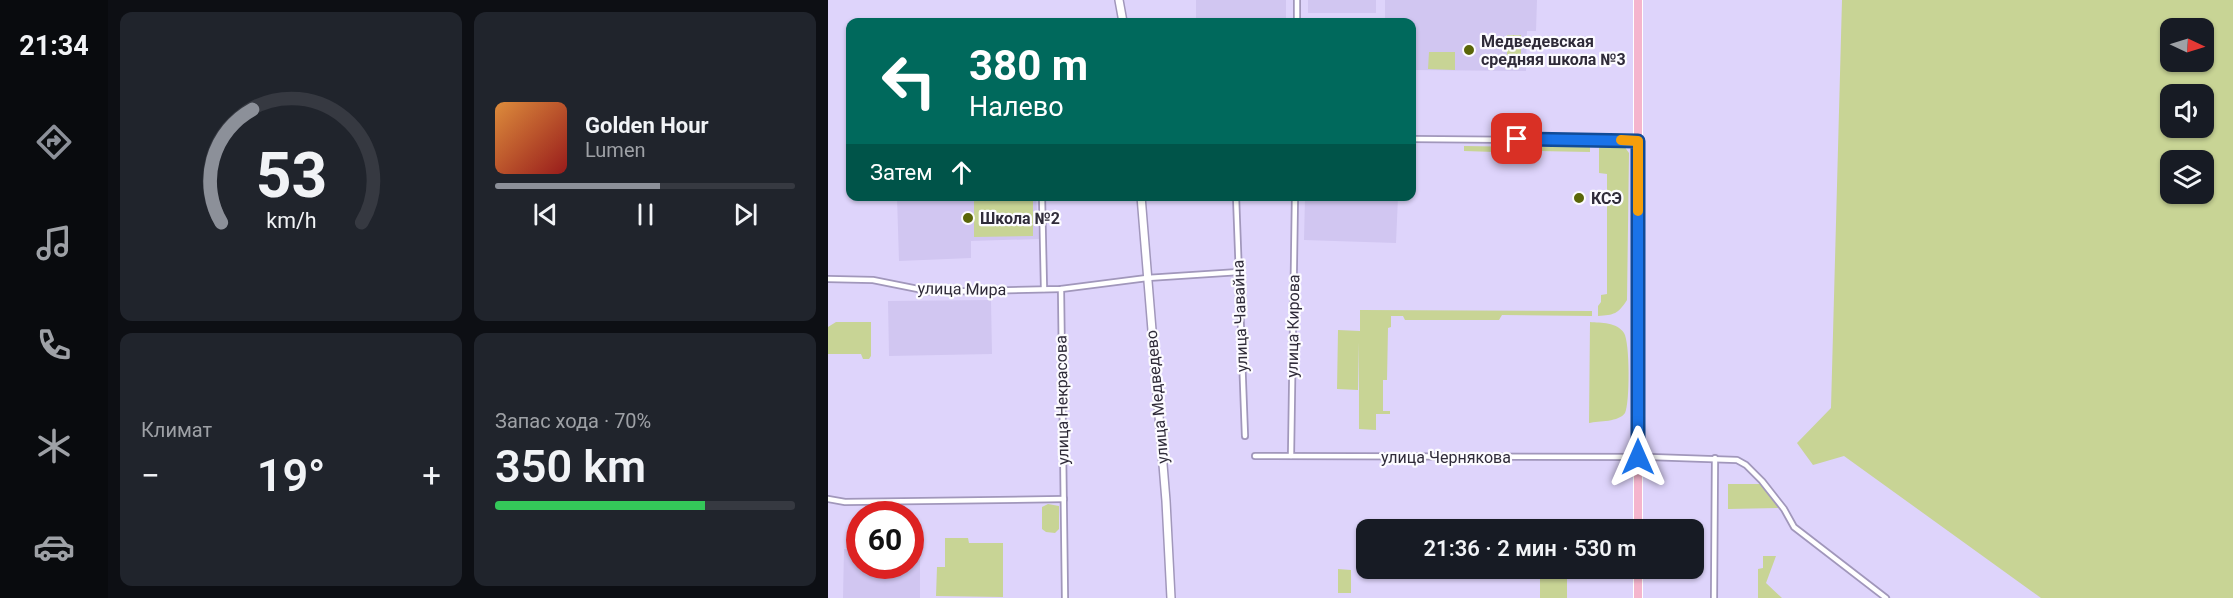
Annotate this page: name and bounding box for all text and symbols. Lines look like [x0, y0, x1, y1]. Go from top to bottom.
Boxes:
north arrow [2160, 18, 2214, 72]
map controls [2160, 18, 2214, 204]
text: 21:34 [19, 30, 89, 62]
place label: Медведевская средняя школа №3 [1481, 32, 1626, 69]
text: 380 m [969, 41, 1088, 90]
icon: left [870, 42, 948, 120]
marker: Медведевская средняя школа №3 [1462, 43, 1476, 57]
button: sound [2160, 84, 2214, 138]
text: Налево [969, 91, 1064, 123]
text: Golden Hour [585, 113, 709, 138]
pin [1491, 113, 1542, 164]
icon: directions [33, 121, 75, 163]
icon: arrive [1500, 122, 1533, 155]
text: Lumen [585, 138, 646, 162]
text: 53 [255, 140, 327, 213]
button: layers [2160, 150, 2214, 204]
icon: ahead [945, 156, 978, 189]
text: Затем [870, 160, 933, 185]
place label: КСЭ [1591, 189, 1622, 208]
marker: КСЭ [1572, 191, 1586, 205]
icon: previous [529, 198, 562, 231]
icon: pause [629, 198, 662, 231]
icon: next [729, 198, 762, 231]
text: km/h [266, 209, 316, 234]
place label: Школа №2 [980, 209, 1060, 228]
marker: Школа №2 [961, 211, 975, 225]
icon: music [33, 222, 75, 264]
street label: улица Чавайна [1229, 259, 1251, 373]
street label: улица Кирова [1283, 274, 1303, 378]
street label: улица Мира [917, 279, 1007, 299]
icon: phone [33, 324, 75, 366]
street label: улица Медведево [1142, 329, 1172, 465]
street label: улица Некрасова [1051, 335, 1073, 465]
text: Запас хода · 70% [495, 409, 651, 433]
text: Климат [141, 418, 212, 442]
icon: climate [33, 425, 75, 467]
position arrow [1606, 425, 1670, 489]
text: 350 km [495, 440, 646, 493]
street label: улица Чернякова [1381, 448, 1511, 467]
text: 19° [257, 449, 325, 502]
text: − [141, 456, 160, 495]
text: + [422, 456, 441, 495]
speed limit sign: 60 [846, 501, 924, 579]
icon: car [33, 526, 75, 568]
text: 21:36 · 2 мин · 530 m [1424, 536, 1636, 561]

